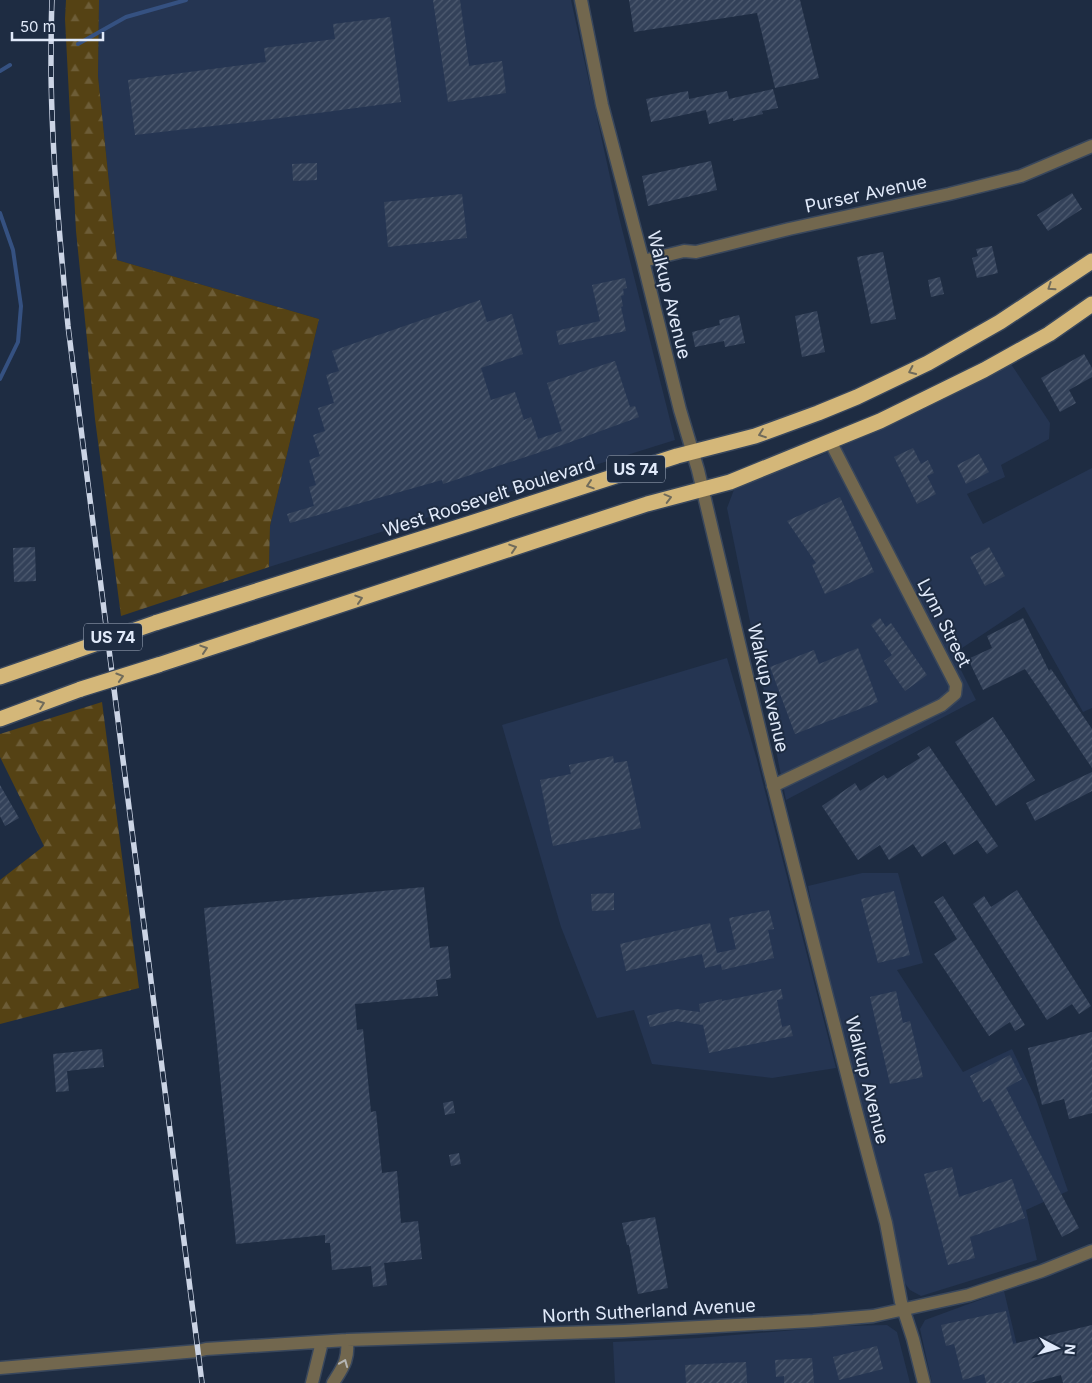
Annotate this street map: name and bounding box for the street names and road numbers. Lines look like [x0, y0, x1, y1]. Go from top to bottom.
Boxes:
street label: Purser Avenue [803, 170, 929, 217]
street label: Walkup Avenue [643, 229, 696, 361]
street label: West Roosevelt Boulevard [380, 452, 597, 541]
road number: US 74 [607, 456, 665, 482]
street label: Lynn Street [913, 575, 976, 670]
street label: Walkup Avenue [744, 622, 793, 754]
road number: US 74 [84, 624, 142, 650]
street label: Walkup Avenue [841, 1014, 894, 1146]
street label: North Sutherland Avenue [542, 1294, 756, 1327]

